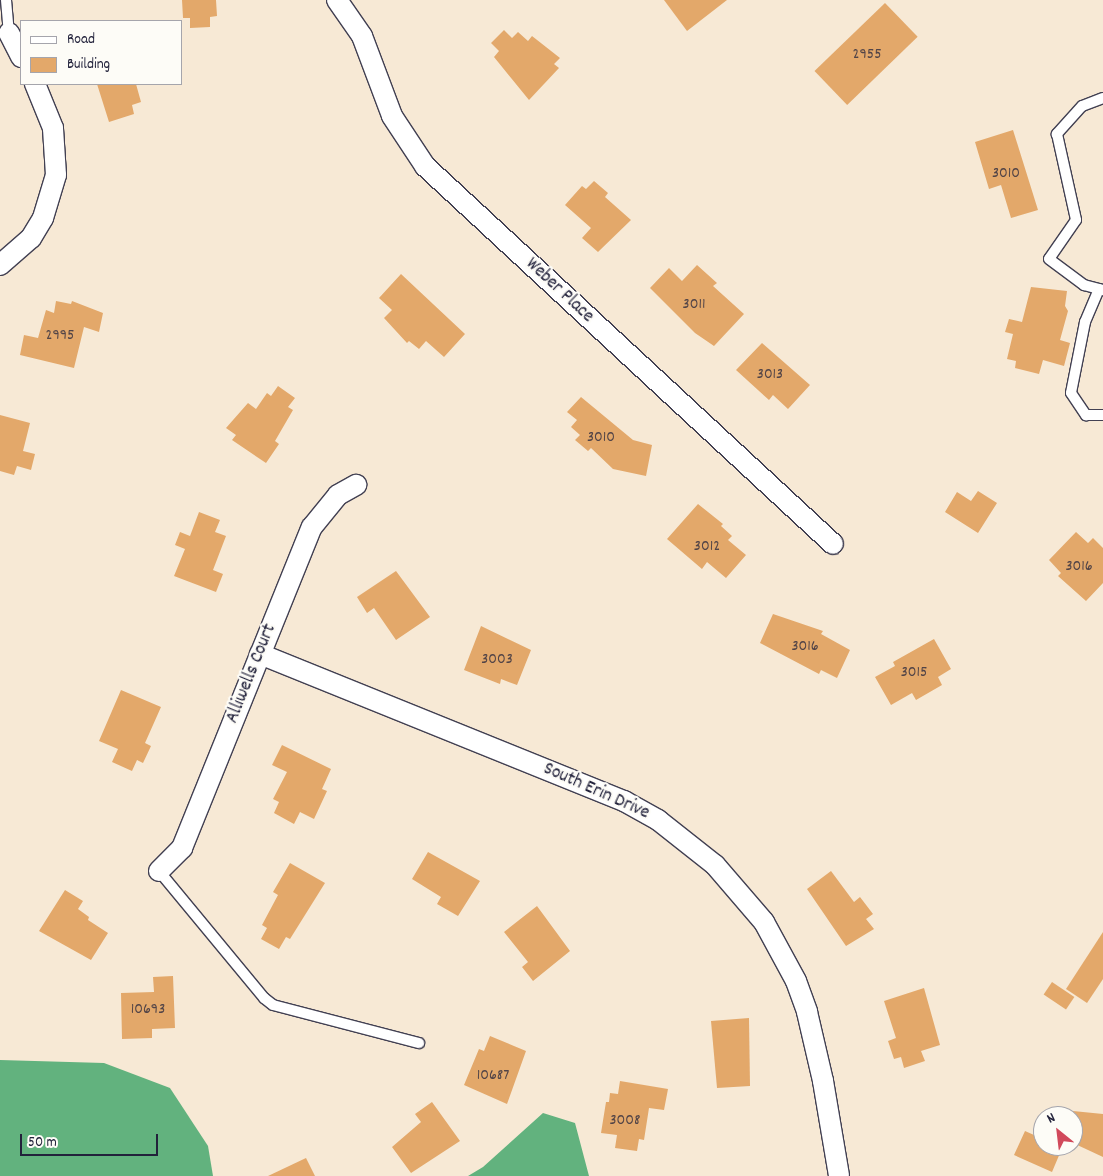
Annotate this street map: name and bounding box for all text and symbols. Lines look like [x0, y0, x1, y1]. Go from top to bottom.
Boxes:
legend [20, 20, 182, 85]
text: Road [67, 29, 95, 51]
house number: 2955 [852, 45, 882, 65]
text: Building [67, 54, 110, 76]
house number: 3010 [992, 164, 1020, 184]
street label: Weber Place [520, 254, 598, 328]
house number: 3011 [683, 295, 705, 315]
house number: 2995 [45, 326, 75, 346]
house number: 3013 [757, 365, 783, 385]
house number: 3010 [587, 428, 615, 448]
house number: 3012 [694, 537, 720, 557]
house number: 3016 [1065, 557, 1093, 577]
street label: Alliwells Court [222, 621, 282, 727]
house number: 3016 [791, 637, 819, 657]
house number: 3003 [481, 650, 513, 670]
house number: 3015 [901, 663, 927, 683]
street label: South Erin Drive [539, 758, 653, 826]
house number: 10693 [131, 1000, 165, 1020]
house number: 10687 [477, 1066, 509, 1086]
north arrow [1033, 1106, 1083, 1156]
text: N [1043, 1108, 1059, 1129]
house number: 3008 [610, 1111, 640, 1131]
scale bar [22, 1124, 160, 1156]
text: 50 m [28, 1132, 57, 1154]

